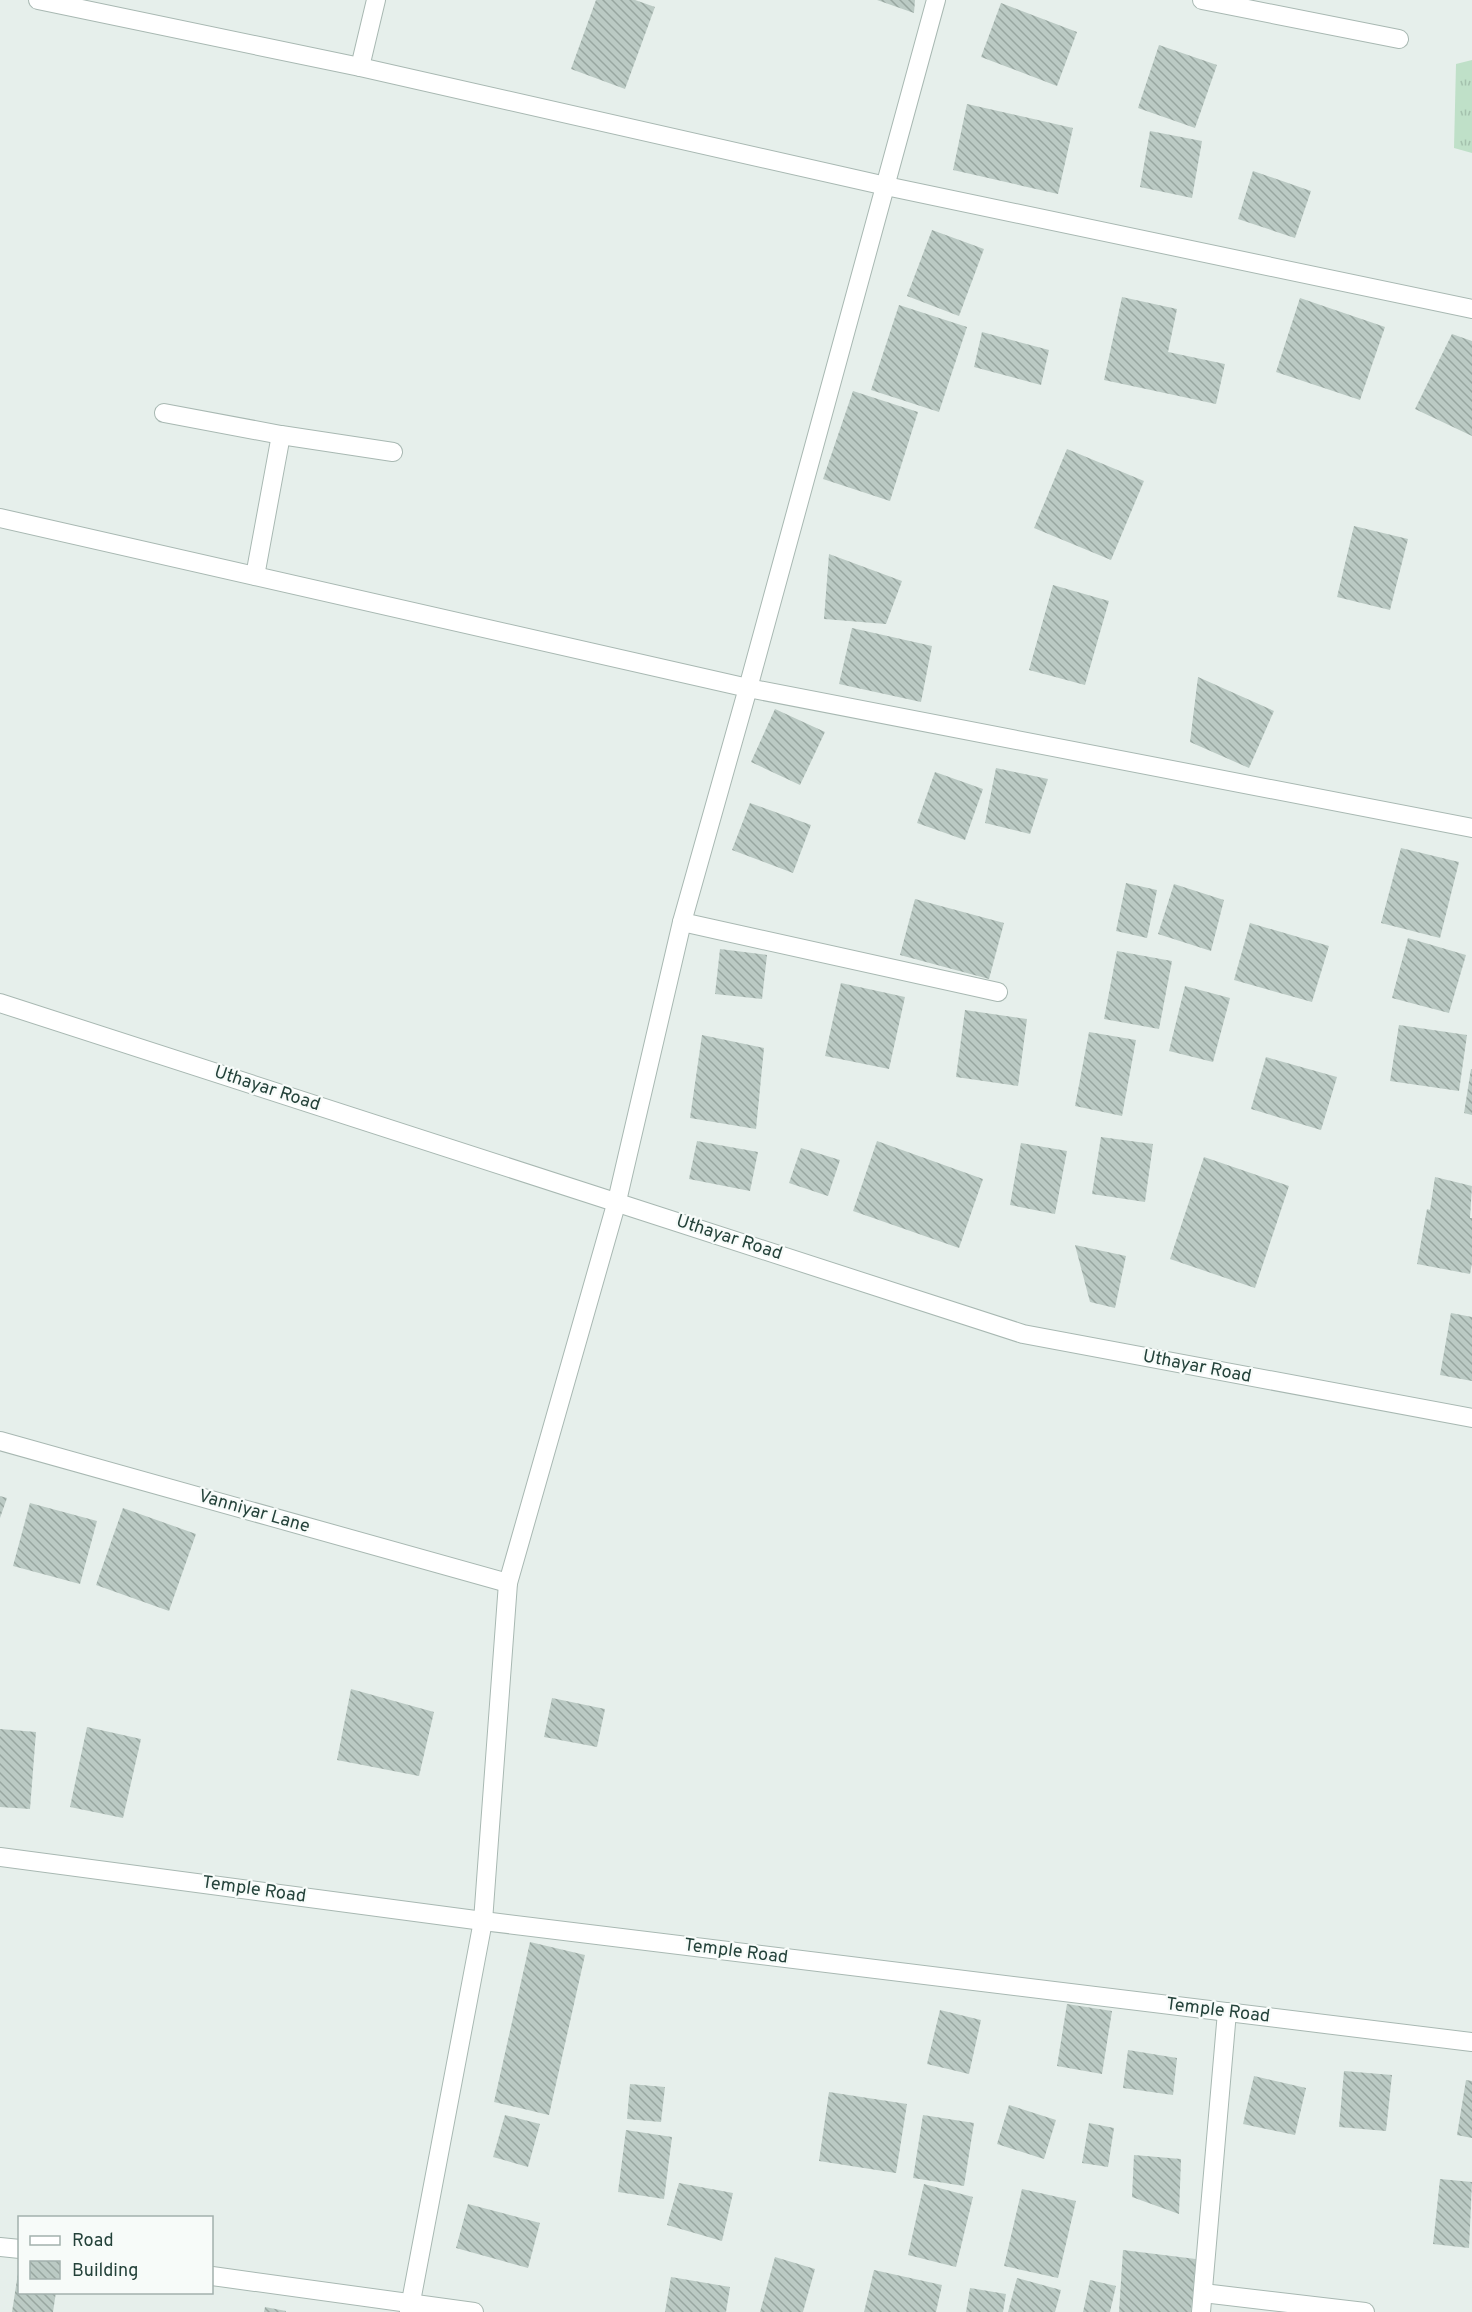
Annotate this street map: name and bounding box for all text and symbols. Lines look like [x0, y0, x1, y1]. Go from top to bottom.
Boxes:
street label: Uthayar Road [211, 1061, 323, 1117]
street label: Uthayar Road [673, 1210, 785, 1266]
street label: Uthayar Road [1141, 1345, 1253, 1389]
street label: Vanniyar Lane [195, 1485, 313, 1539]
street label: Temple Road [201, 1871, 307, 1909]
street label: Temple Road [683, 1934, 789, 1970]
street label: Temple Road [1165, 1993, 1271, 2029]
legend [18, 2216, 213, 2294]
text: Road [72, 2230, 114, 2253]
text: Building [72, 2260, 138, 2283]

